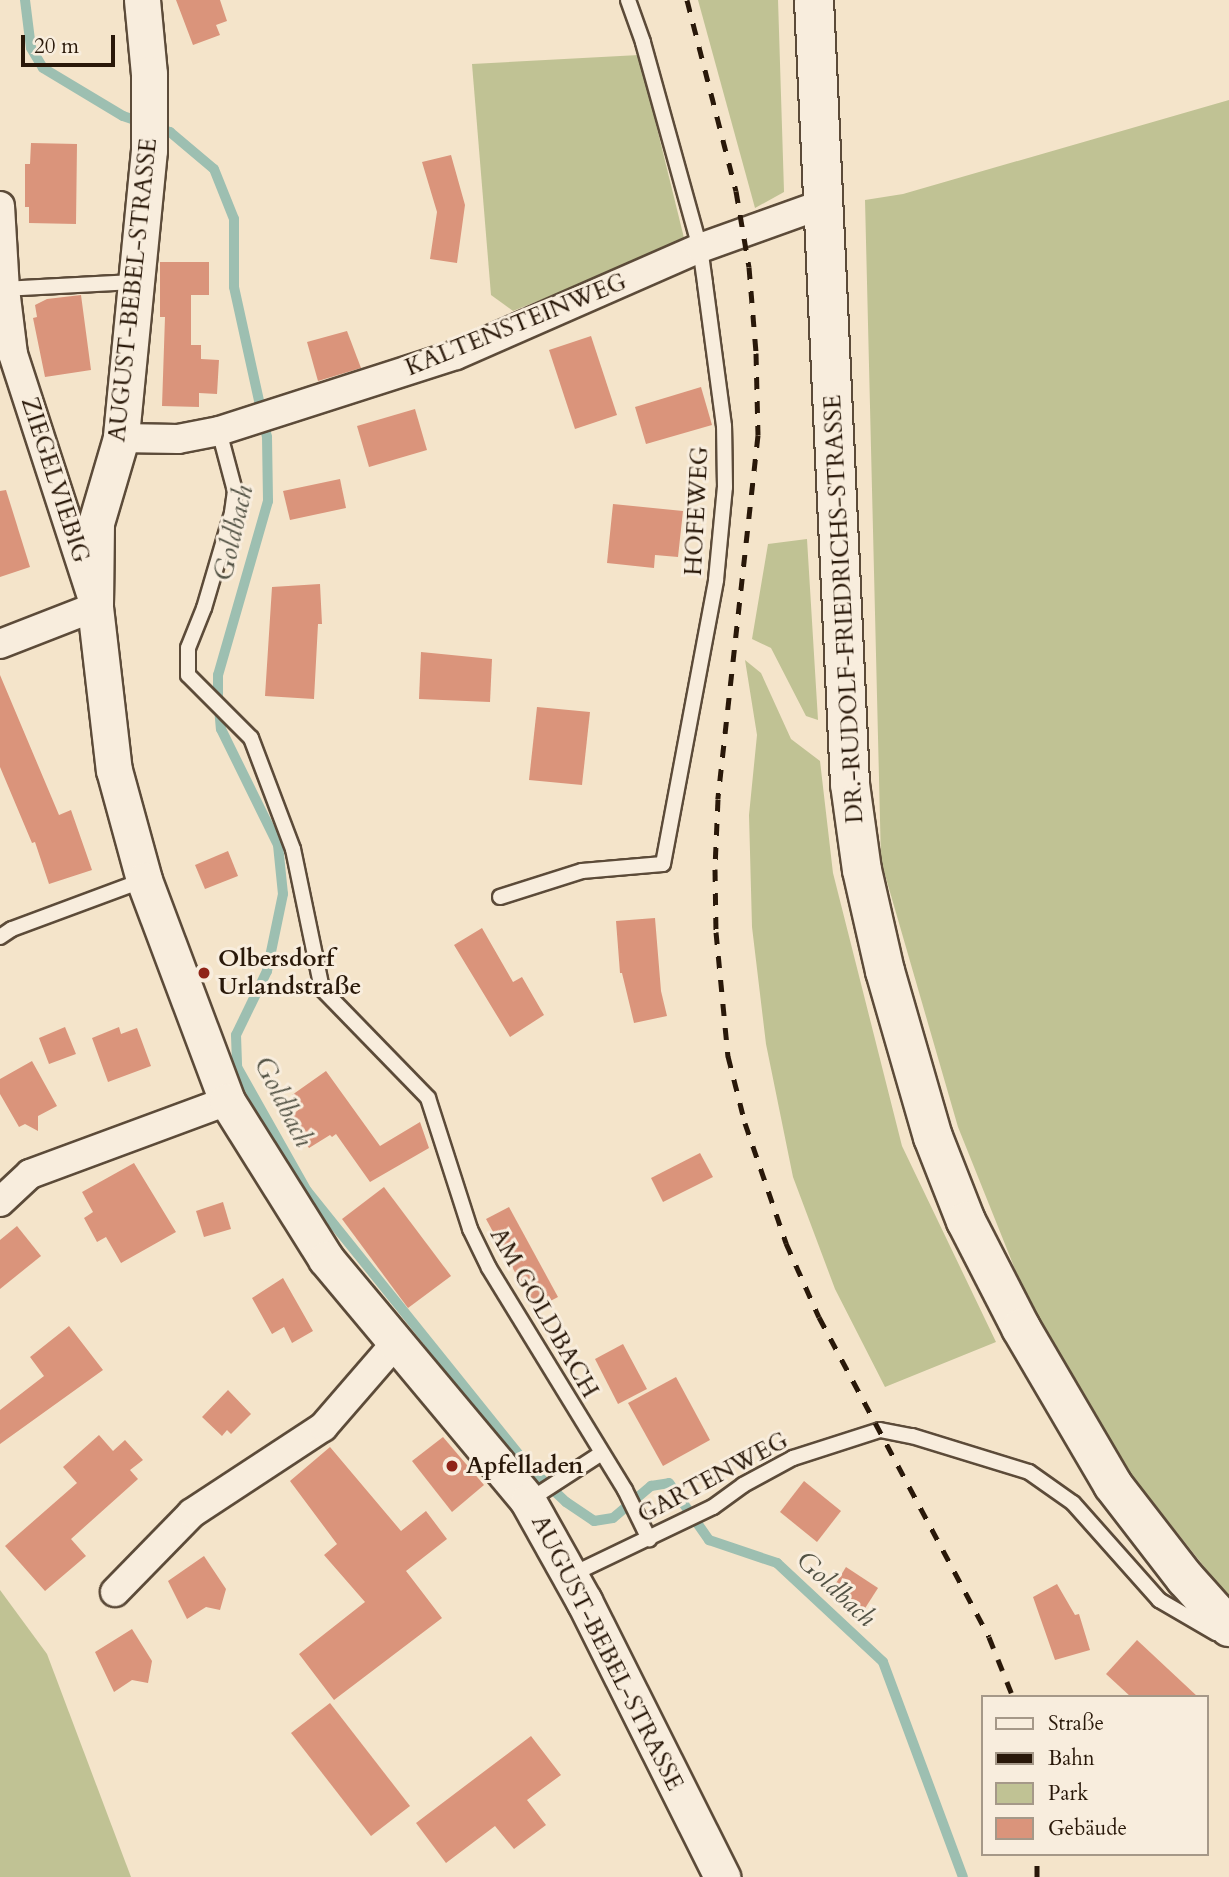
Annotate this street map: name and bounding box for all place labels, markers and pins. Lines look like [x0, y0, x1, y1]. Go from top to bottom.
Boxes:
place label: Olbersdorf Urlandstraße [218, 945, 361, 1001]
marker: Olbersdorf Urlandstraße [196, 965, 212, 981]
place label: Apfelladen [466, 1452, 583, 1480]
marker: Apfelladen [444, 1458, 460, 1474]

